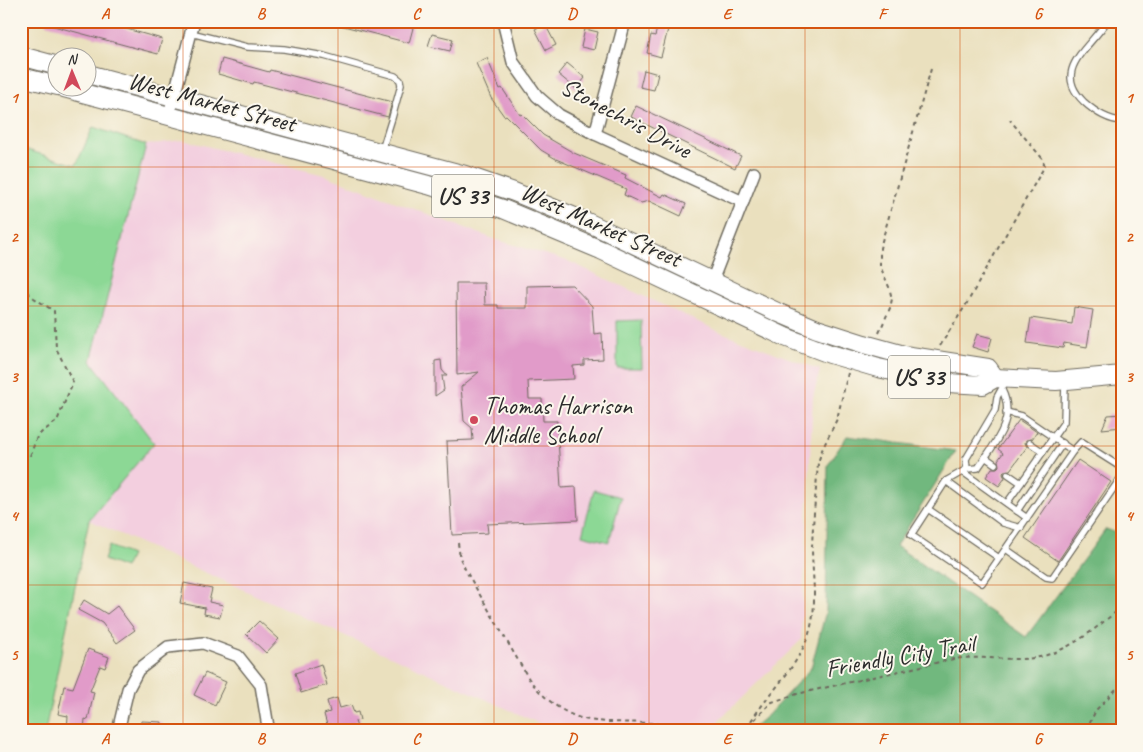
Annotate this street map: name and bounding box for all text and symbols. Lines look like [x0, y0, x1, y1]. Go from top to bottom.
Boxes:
text: A [101, 4, 111, 24]
text: B [257, 4, 267, 24]
text: C [412, 4, 422, 24]
text: D [567, 4, 578, 24]
text: E [723, 4, 734, 24]
text: F [878, 4, 889, 24]
text: G [1034, 4, 1044, 24]
north arrow [48, 48, 98, 98]
text: N [67, 51, 79, 68]
street label: West Market Street [125, 64, 302, 140]
street label: Stonechris Drive [555, 70, 698, 167]
text: 1 [10, 88, 19, 108]
text: 1 [1125, 88, 1134, 108]
road number: US 33 [432, 175, 494, 218]
street label: West Market Street [516, 175, 688, 276]
text: 2 [10, 227, 19, 247]
text: 2 [1125, 227, 1134, 247]
road number: US 33 [888, 356, 950, 398]
text: 3 [10, 367, 19, 387]
text: 3 [1125, 367, 1134, 387]
place label: Thomas Harrison Middle School [484, 390, 633, 451]
marker: Thomas Harrison Middle School [468, 414, 480, 426]
text: 4 [10, 506, 19, 526]
text: 4 [1125, 506, 1134, 526]
street label: Friendly City Trail [823, 626, 982, 685]
text: 5 [11, 645, 20, 665]
text: 5 [1126, 645, 1135, 665]
text: A [101, 729, 111, 749]
text: B [257, 729, 267, 749]
text: C [412, 729, 422, 749]
text: D [567, 729, 578, 749]
text: E [723, 729, 734, 749]
text: F [878, 729, 889, 749]
text: G [1034, 729, 1044, 749]

